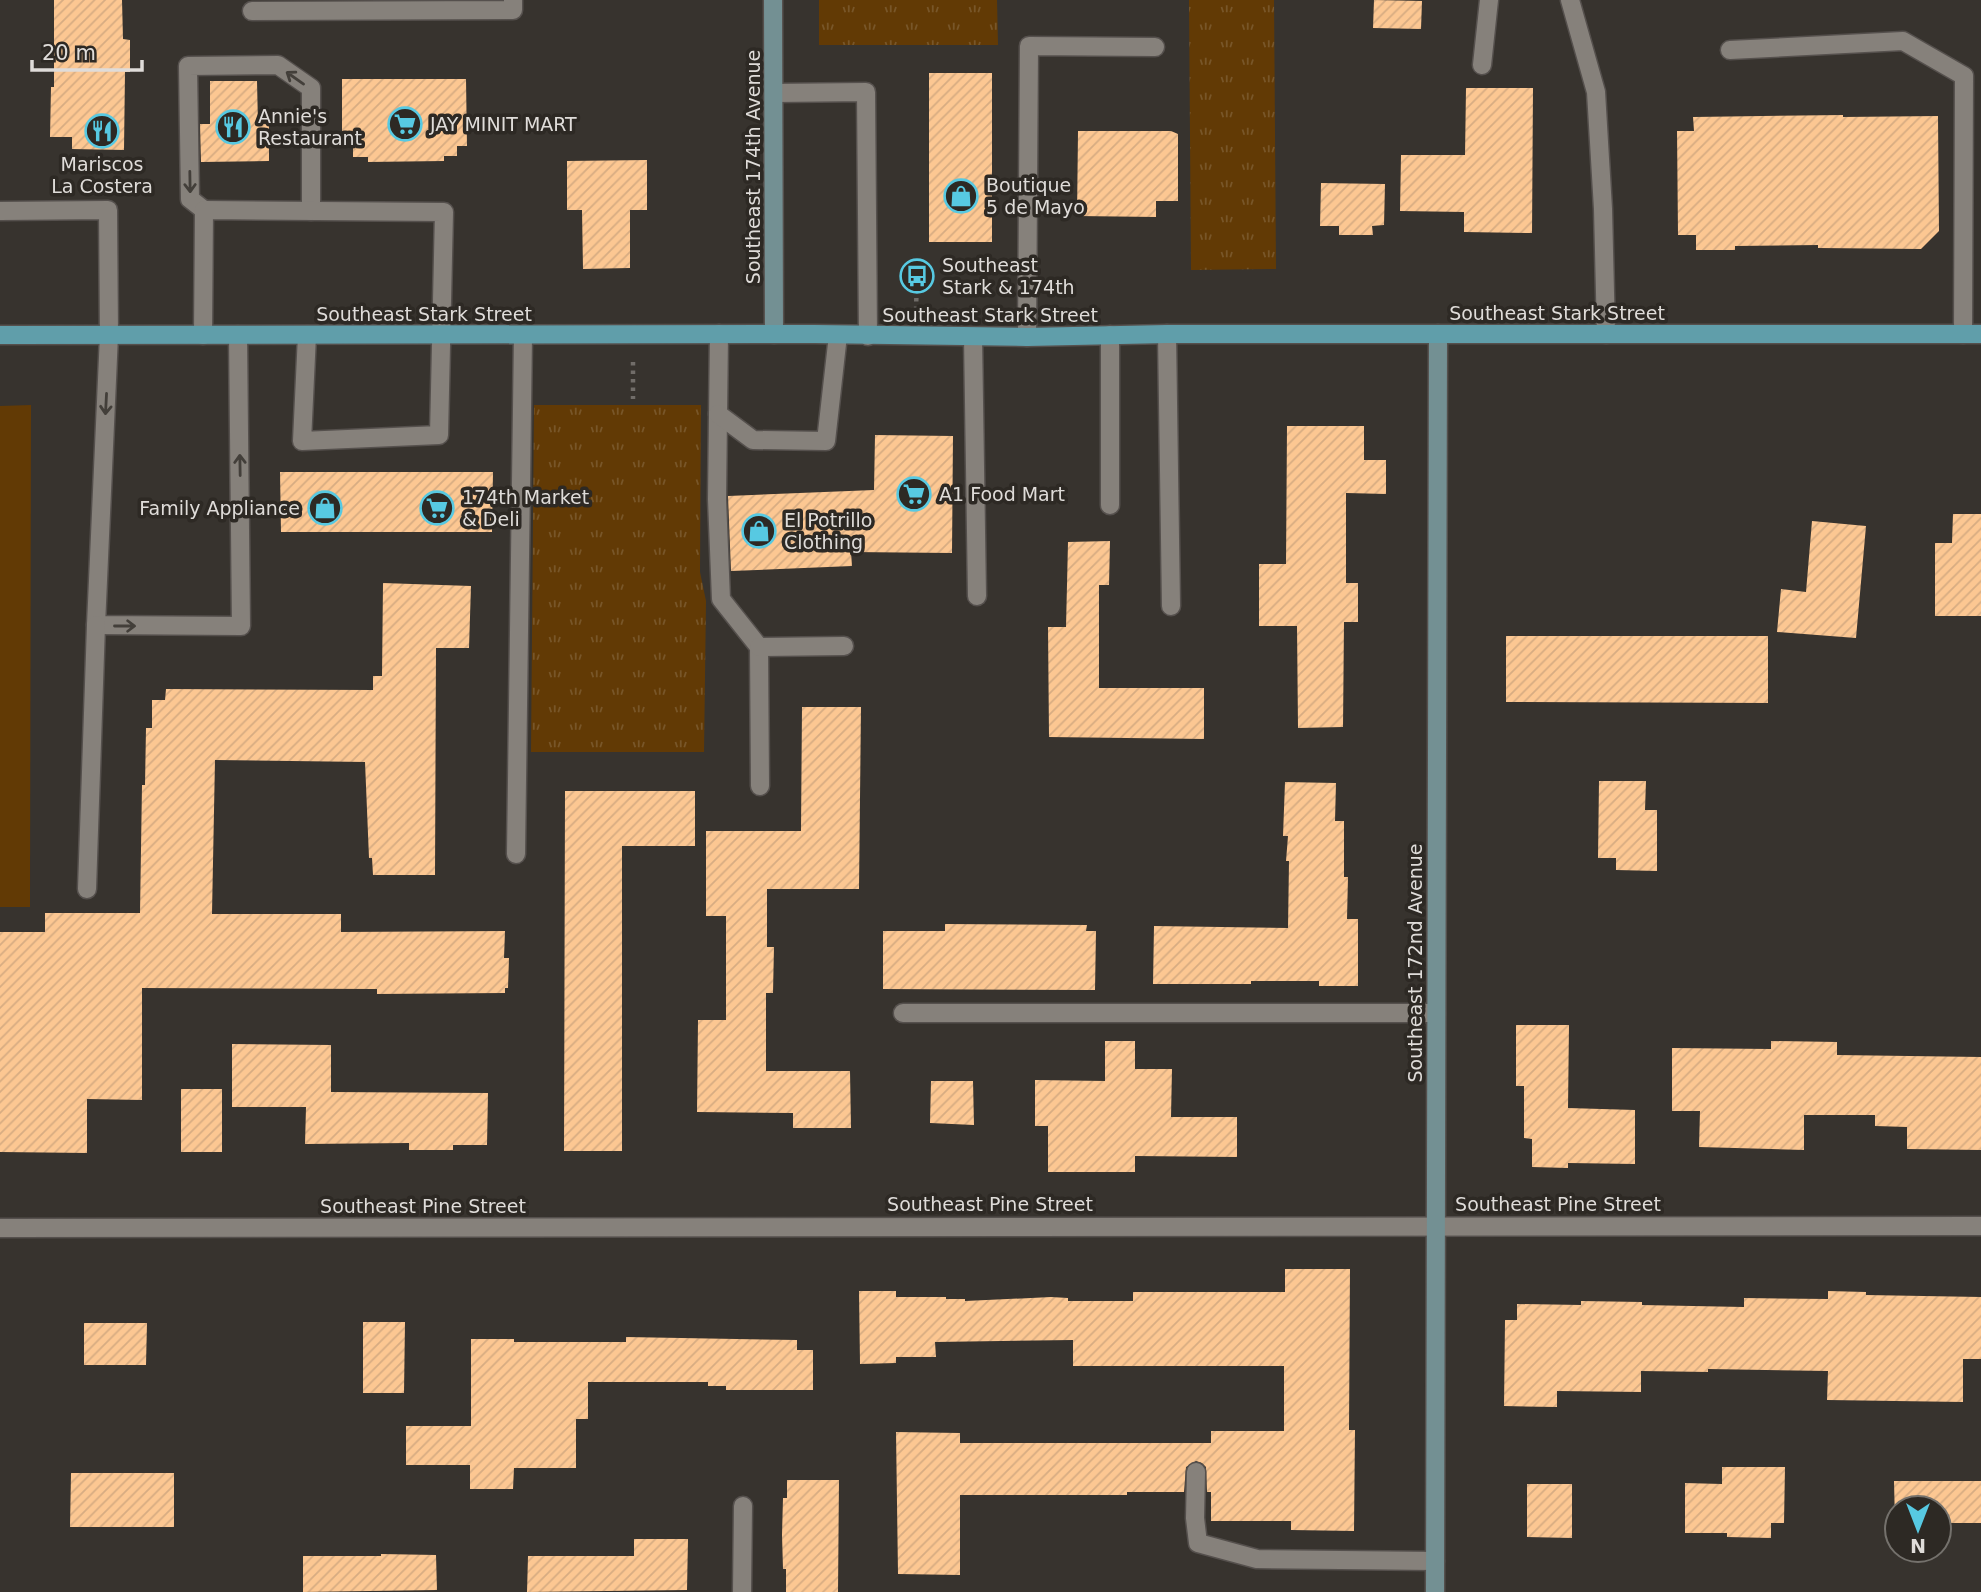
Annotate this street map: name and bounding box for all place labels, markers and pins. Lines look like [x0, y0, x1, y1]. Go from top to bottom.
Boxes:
place label: Annie's Restaurant [258, 105, 362, 149]
supermarket icon: JAY MINIT MART [386, 105, 424, 143]
restaurant icon: Annie's Restaurant [214, 108, 252, 146]
restaurant icon: Mariscos La Costera [83, 112, 121, 150]
place label: JAY MINIT MART [429, 113, 577, 135]
place label: Mariscos La Costera [51, 153, 153, 197]
place label: Boutique 5 de Mayo [986, 174, 1085, 218]
shop icon: Boutique 5 de Mayo [942, 177, 980, 215]
place label: Southeast Stark & 174th [942, 254, 1075, 298]
bus stop icon: Southeast Stark & 174th [898, 257, 936, 295]
supermarket icon: A1 Food Mart [895, 475, 933, 513]
place label: A1 Food Mart [939, 483, 1065, 505]
place label: 174th Market & Deli [462, 486, 589, 530]
shop icon: Family Appliance [306, 489, 344, 527]
supermarket icon: 174th Market & Deli [418, 489, 456, 527]
place label: Family Appliance [139, 497, 300, 519]
place label: El Potrillo Clothing [784, 509, 872, 553]
shop icon: El Potrillo Clothing [740, 512, 778, 550]

